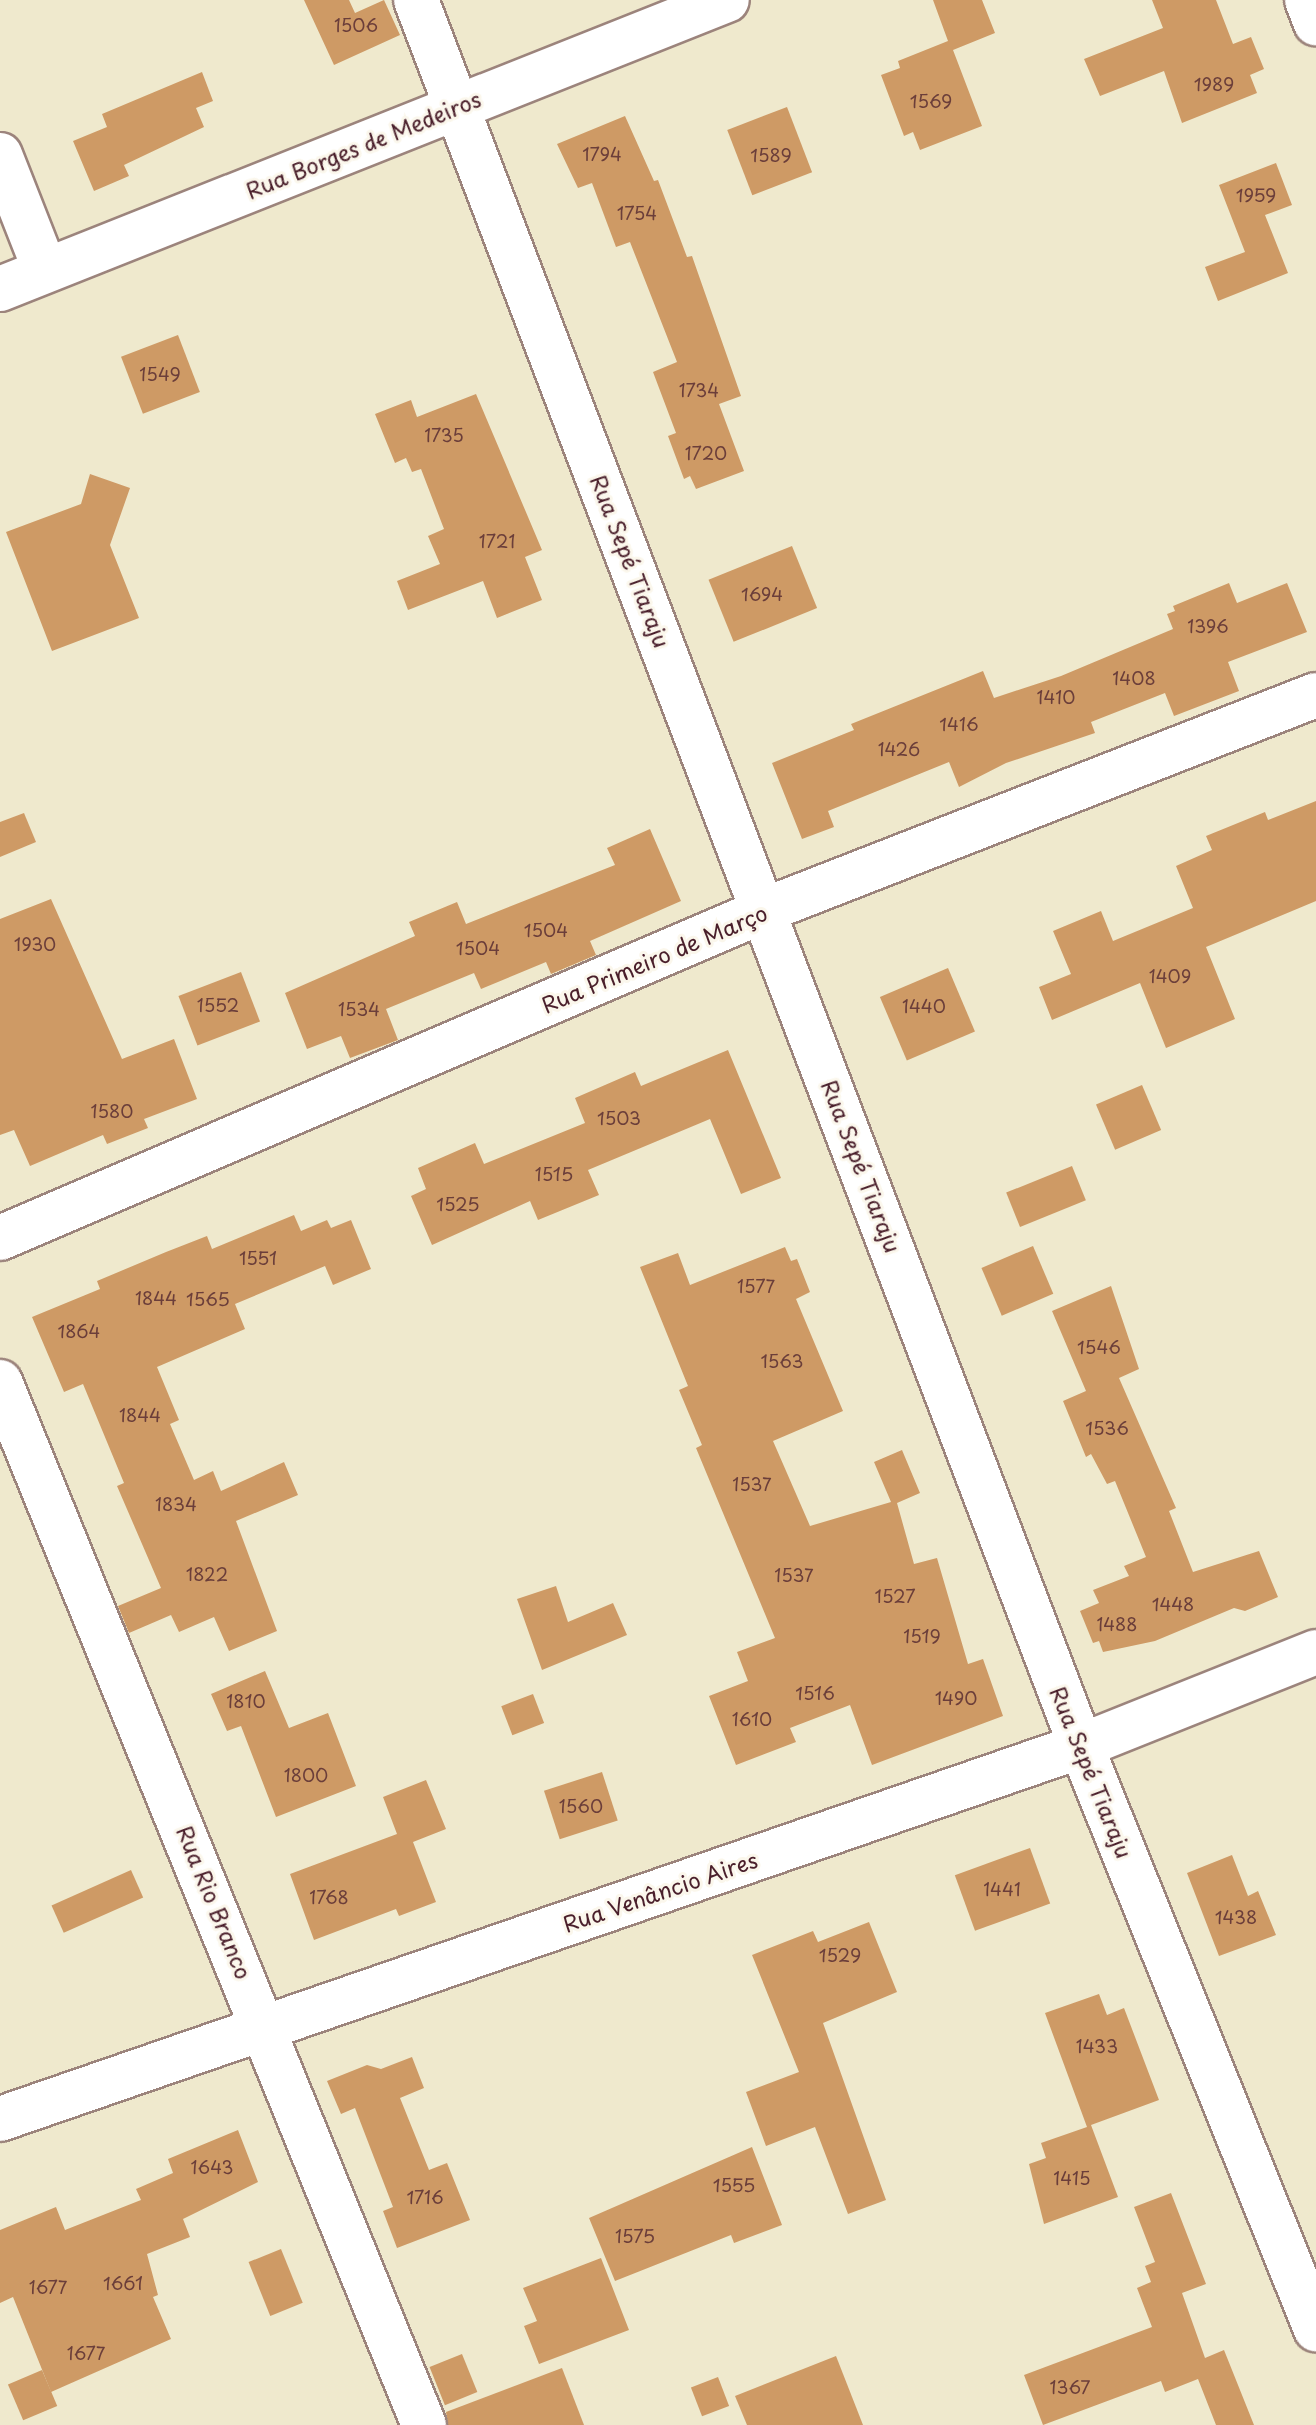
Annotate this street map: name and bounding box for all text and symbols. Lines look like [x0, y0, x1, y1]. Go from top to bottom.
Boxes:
house number: 1506 [334, 14, 378, 36]
house number: 1989 [1194, 73, 1234, 95]
street label: Rua Borges de Medeiros [241, 84, 485, 204]
house number: 1569 [910, 90, 952, 112]
house number: 1794 [582, 143, 622, 165]
house number: 1589 [750, 144, 792, 166]
house number: 1959 [1236, 184, 1276, 206]
house number: 1754 [617, 202, 657, 224]
house number: 1549 [139, 363, 181, 385]
house number: 1734 [679, 379, 719, 401]
house number: 1735 [424, 424, 464, 446]
house number: 1720 [685, 442, 727, 464]
street label: Rua Sepé Tiaraju [586, 470, 676, 652]
house number: 1721 [479, 530, 515, 552]
house number: 1694 [741, 583, 783, 605]
house number: 1396 [1187, 615, 1229, 637]
house number: 1408 [1112, 667, 1156, 689]
house number: 1410 [1037, 686, 1075, 708]
house number: 1416 [939, 713, 979, 735]
house number: 1426 [878, 738, 920, 760]
street label: Rua Primeiro de Março [536, 898, 772, 1018]
house number: 1504 [524, 919, 568, 941]
house number: 1930 [14, 933, 56, 955]
house number: 1504 [456, 937, 500, 959]
house number: 1409 [1149, 965, 1191, 987]
house number: 1552 [197, 994, 239, 1016]
house number: 1440 [902, 995, 946, 1017]
house number: 1534 [338, 998, 380, 1020]
street label: Rua Sepé Tiaraju [817, 1075, 907, 1257]
house number: 1580 [91, 1100, 133, 1122]
house number: 1503 [597, 1107, 641, 1129]
house number: 1515 [535, 1163, 573, 1185]
house number: 1525 [436, 1193, 480, 1215]
house number: 1551 [239, 1247, 277, 1269]
house number: 1577 [737, 1275, 775, 1297]
house number: 1844 [135, 1287, 177, 1309]
house number: 1565 [186, 1288, 230, 1310]
house number: 1864 [57, 1320, 101, 1342]
house number: 1546 [1077, 1336, 1121, 1358]
house number: 1563 [760, 1350, 804, 1372]
house number: 1844 [119, 1404, 161, 1426]
house number: 1536 [1085, 1417, 1129, 1439]
house number: 1537 [732, 1473, 772, 1495]
house number: 1834 [155, 1493, 197, 1515]
house number: 1822 [186, 1563, 228, 1585]
house number: 1537 [774, 1564, 814, 1586]
house number: 1527 [875, 1585, 915, 1607]
house number: 1448 [1152, 1593, 1194, 1615]
house number: 1488 [1096, 1613, 1138, 1635]
house number: 1519 [903, 1625, 941, 1647]
house number: 1516 [795, 1682, 835, 1704]
street label: Rua Sepé Tiaraju [1045, 1682, 1139, 1862]
house number: 1490 [935, 1687, 977, 1709]
house number: 1810 [226, 1690, 266, 1712]
house number: 1610 [732, 1708, 772, 1730]
house number: 1800 [284, 1764, 328, 1786]
house number: 1560 [559, 1795, 603, 1817]
street label: Rua Rio Branco [172, 1820, 258, 1984]
street label: Rua Venâncio Aires [557, 1845, 763, 1937]
house number: 1441 [983, 1878, 1021, 1900]
house number: 1768 [309, 1886, 349, 1908]
house number: 1438 [1215, 1906, 1257, 1928]
house number: 1529 [819, 1944, 861, 1966]
house number: 1433 [1076, 2035, 1118, 2057]
house number: 1643 [191, 2156, 233, 2178]
house number: 1415 [1053, 2167, 1091, 2189]
house number: 1555 [713, 2174, 755, 2196]
house number: 1716 [406, 2186, 444, 2208]
house number: 1575 [615, 2225, 655, 2247]
house number: 1661 [103, 2272, 143, 2294]
house number: 1677 [29, 2276, 67, 2298]
house number: 1677 [67, 2342, 105, 2364]
house number: 1367 [1050, 2376, 1090, 2398]

